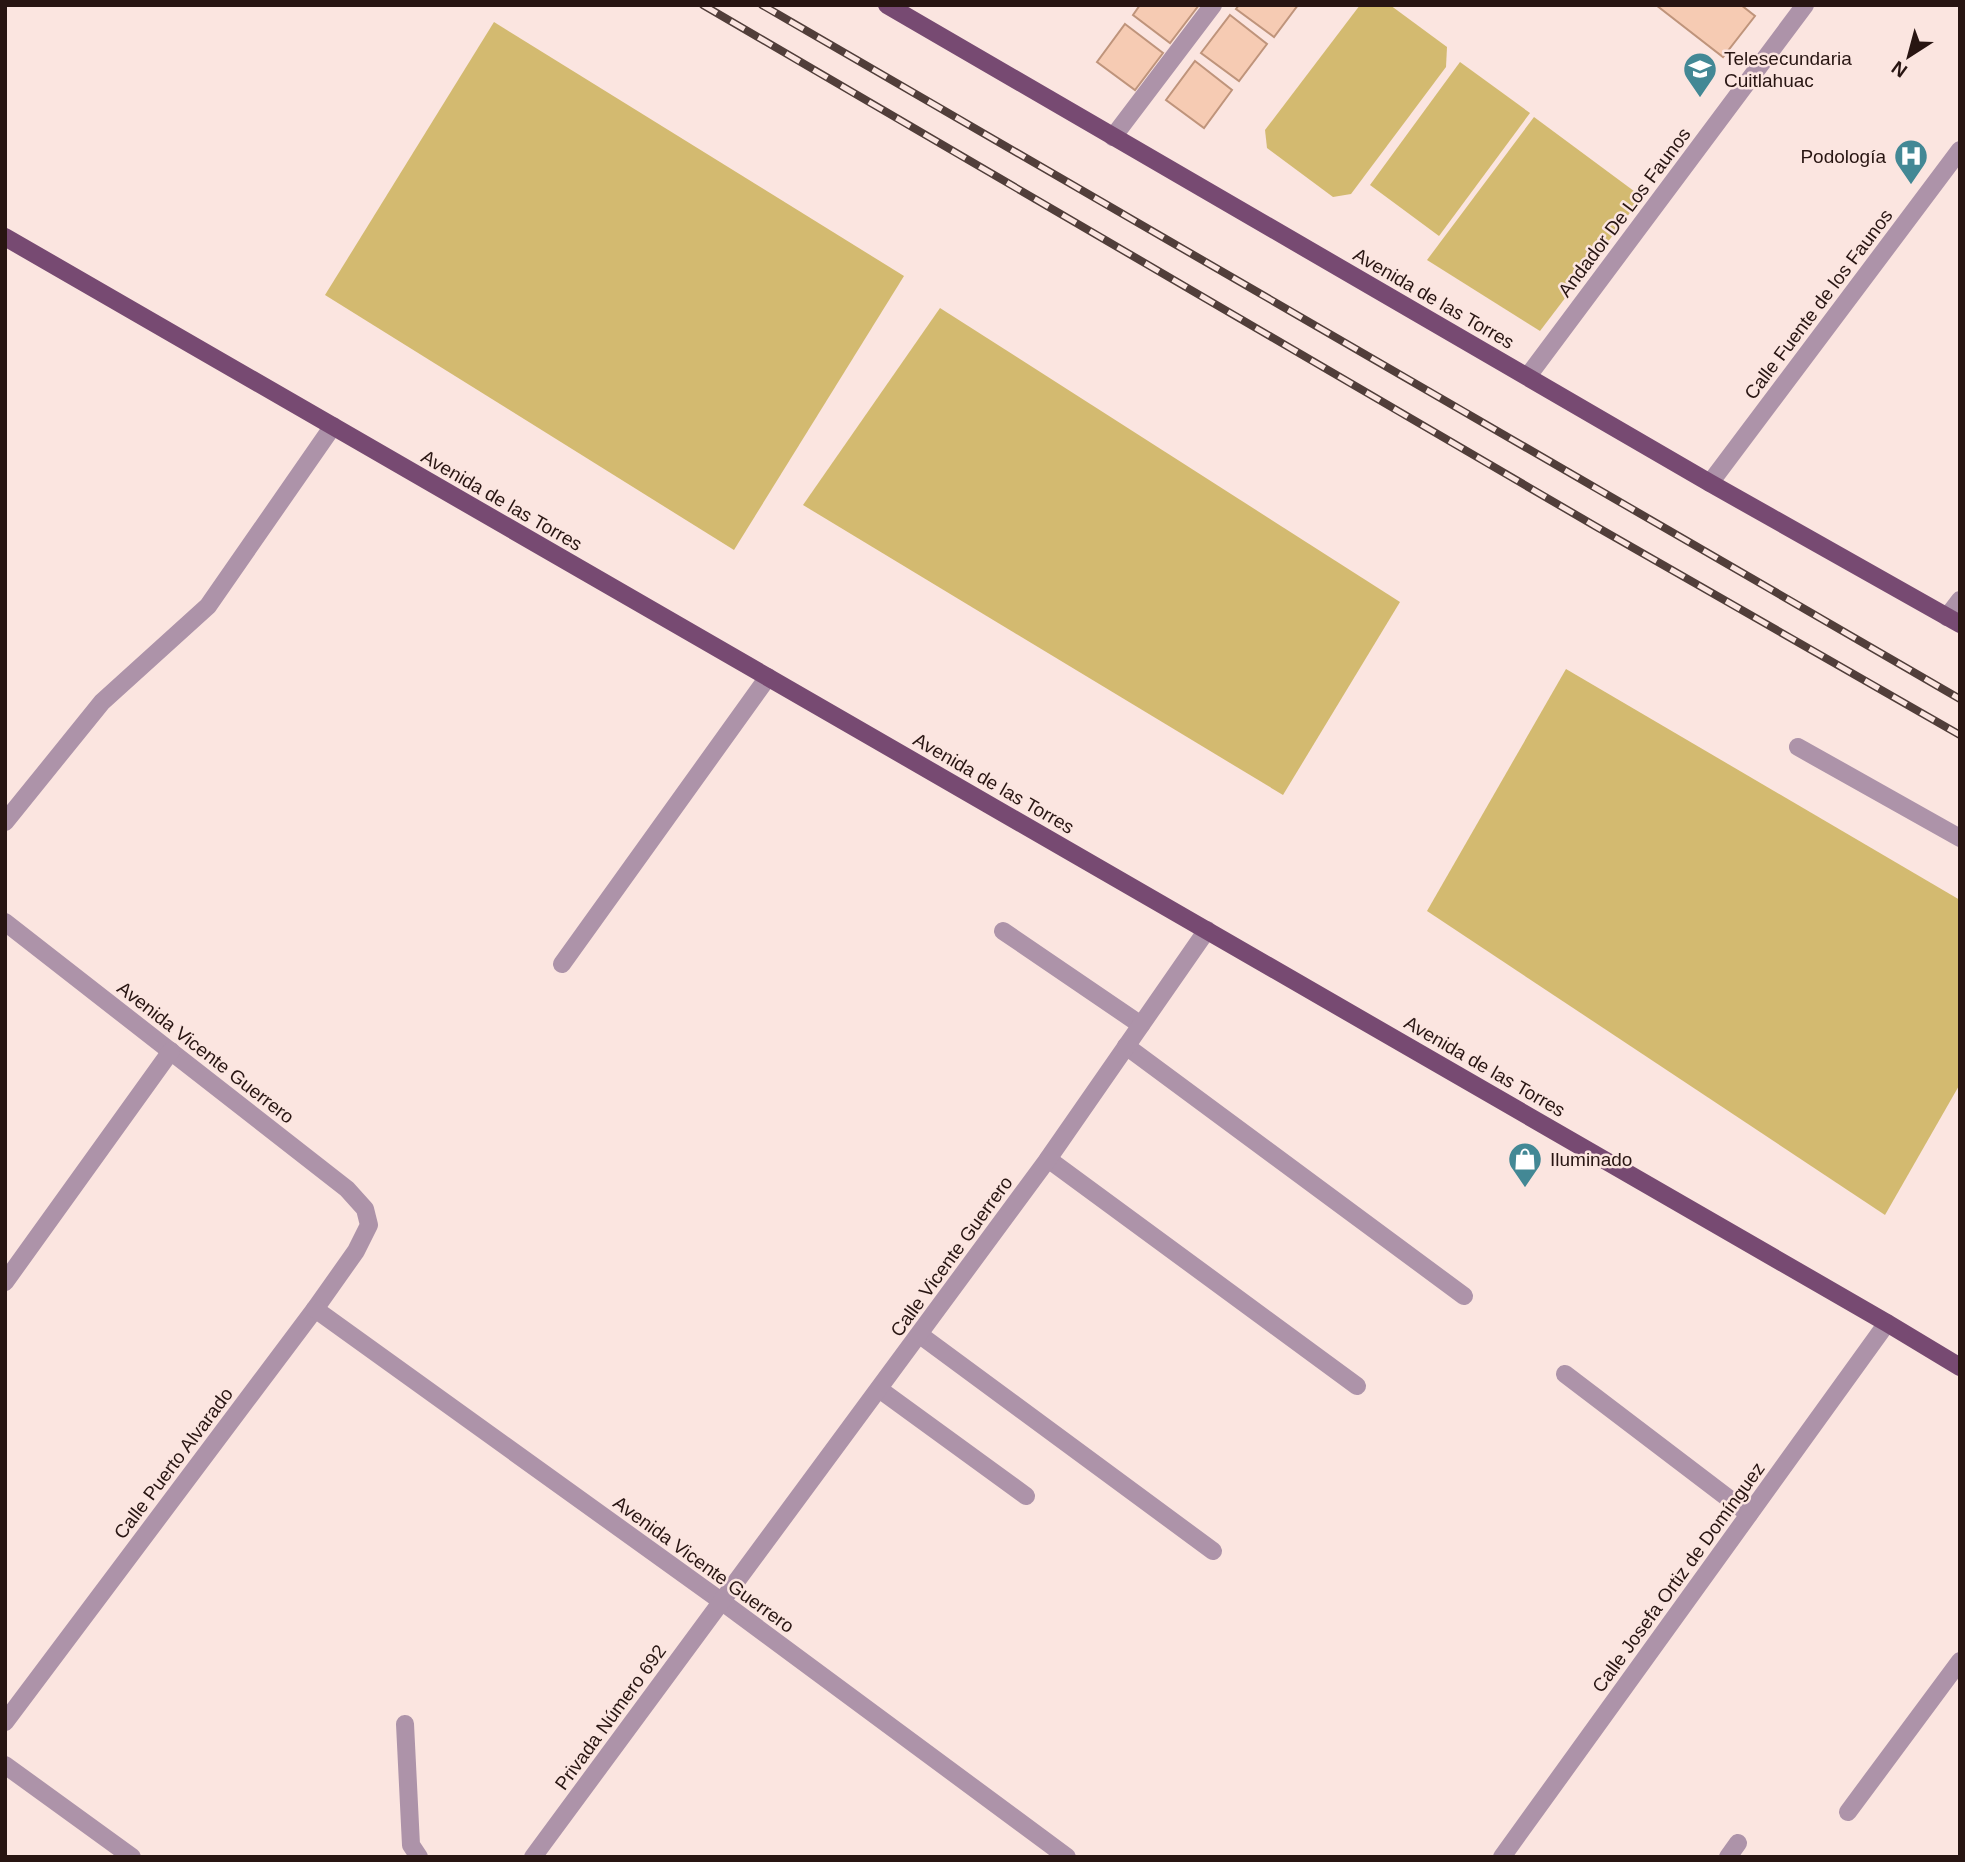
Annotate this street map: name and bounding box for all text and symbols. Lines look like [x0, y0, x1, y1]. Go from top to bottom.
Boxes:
north arrow [1874, 21, 1944, 91]
place label: Telesecundaria Cuitlahuac [1724, 48, 1852, 91]
school or university icon: Telesecundaria Cuitlahuac [1681, 50, 1719, 99]
text: N [1888, 57, 1911, 82]
street label: Andador De Los Faunos [1554, 124, 1695, 301]
hospital icon: Podología [1892, 137, 1930, 186]
place label: Podología [1800, 146, 1886, 167]
street label: Calle Fuente de los Faunos [1740, 205, 1897, 403]
street label: Avenida de las Torres [1350, 244, 1518, 353]
street label: Avenida de las Torres [418, 446, 586, 555]
street label: Avenida de las Torres [910, 729, 1078, 838]
street label: Avenida Vicente Guerrero [113, 977, 298, 1128]
street label: Avenida de las Torres [1401, 1012, 1569, 1121]
shop icon: Iluminado [1506, 1140, 1544, 1189]
place label: Iluminado [1550, 1149, 1632, 1170]
street label: Calle Vicente Guerrero [886, 1172, 1017, 1341]
street label: Calle Puerto Alvarado [110, 1384, 237, 1543]
street label: Calle Josefa Ortiz de Domínguez [1588, 1458, 1769, 1696]
street label: Avenida Vicente Guerrero [609, 1492, 798, 1637]
street label: Privada Número 692 [551, 1641, 670, 1794]

